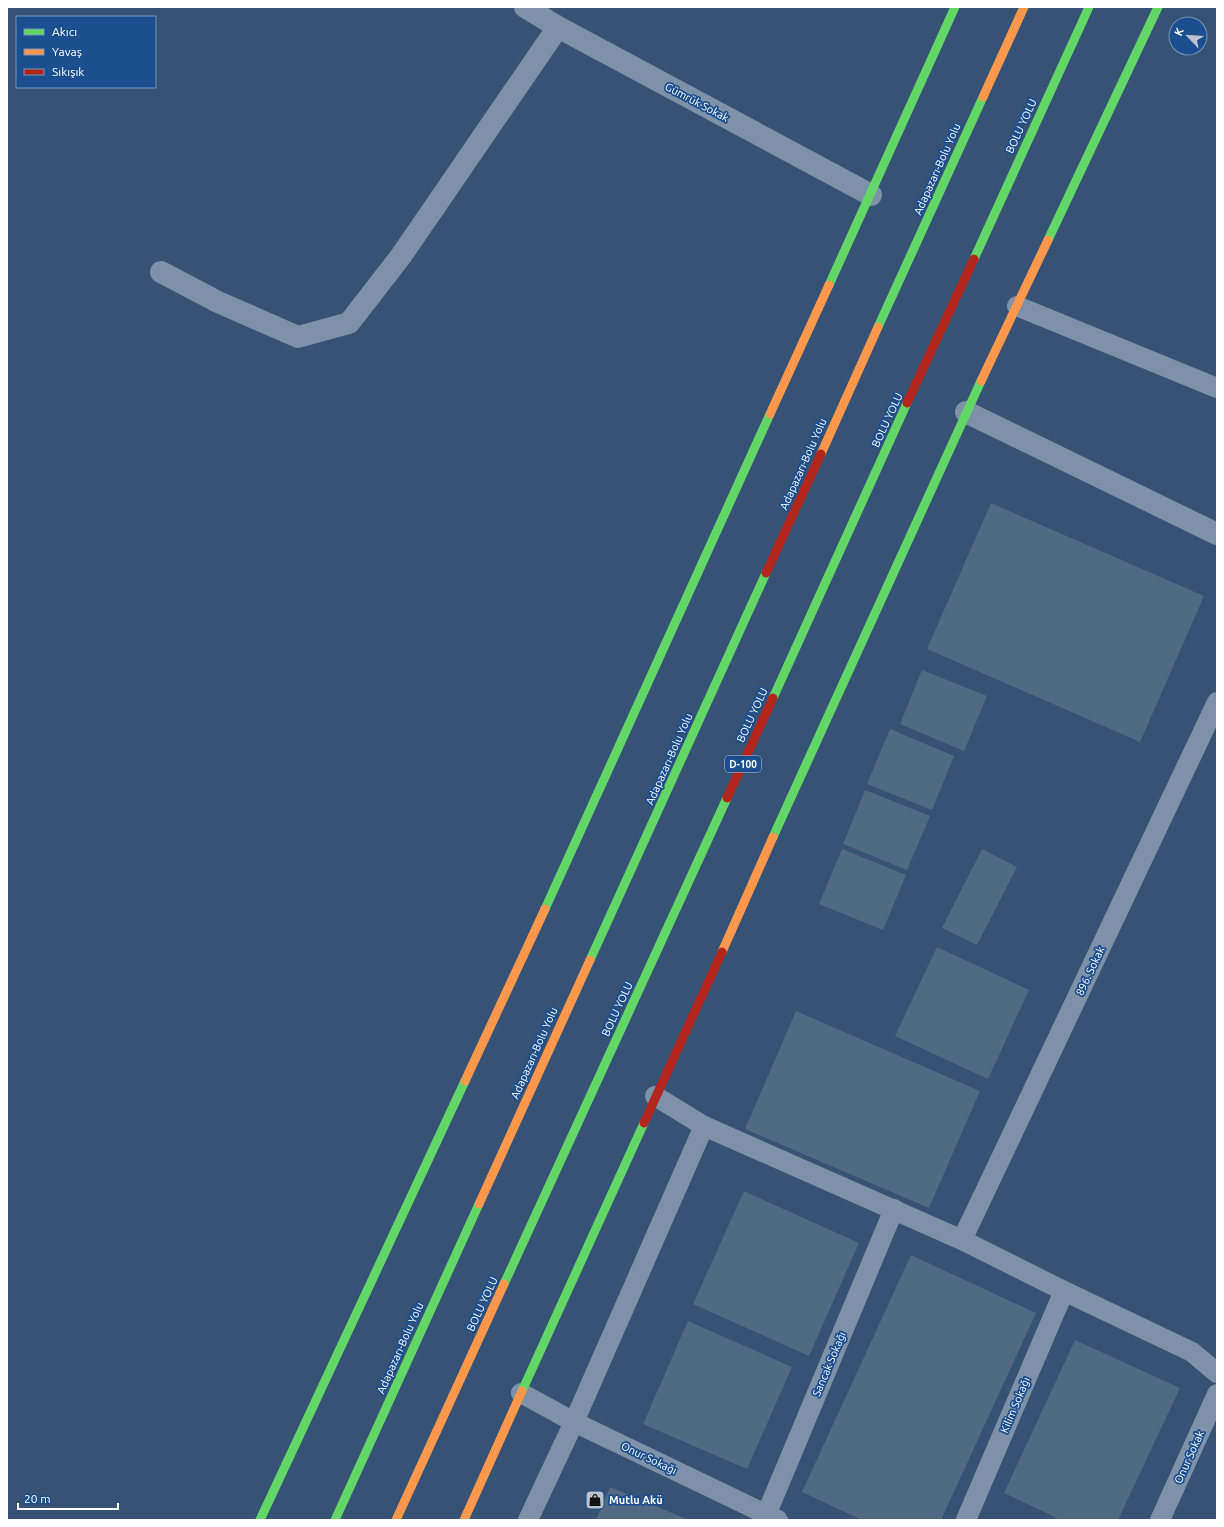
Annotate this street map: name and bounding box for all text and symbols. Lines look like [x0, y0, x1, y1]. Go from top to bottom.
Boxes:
legend [16, 16, 156, 88]
north arrow [1168, 16, 1208, 56]
text: Akıcı [52, 25, 77, 38]
text: K [1172, 25, 1186, 38]
text: Yavaş [52, 45, 82, 58]
text: Sıkışık [52, 65, 84, 78]
street label: Gümrük Sokak [663, 80, 731, 124]
street label: BOLU YOLU [1003, 97, 1039, 155]
street label: Adapazarı-Bolu Yolu [911, 122, 963, 216]
street label: BOLU YOLU [869, 391, 905, 449]
street label: Adapazarı-Bolu Yolu [777, 417, 829, 511]
street label: BOLU YOLU [734, 686, 770, 744]
street label: Adapazarı-Bolu Yolu [643, 712, 695, 806]
road number: D-100 [725, 756, 761, 772]
street label: 896. Sokak [1073, 944, 1107, 997]
street label: BOLU YOLU [599, 980, 635, 1038]
street label: Adapazarı-Bolu Yolu [508, 1006, 560, 1100]
street label: BOLU YOLU [464, 1275, 500, 1333]
street label: Adapazarı-Bolu Yolu [374, 1301, 426, 1395]
street label: Sancak Sokağı [810, 1330, 848, 1398]
street label: Kilim Sokağı [998, 1375, 1032, 1435]
street label: Onur Sokak [1172, 1428, 1206, 1485]
street label: Onur Sokağı [619, 1439, 679, 1477]
scale bar [18, 1485, 118, 1511]
shop icon: Mutlu Akü [584, 1489, 606, 1511]
text: 20 m [24, 1492, 51, 1505]
place label: Mutlu Akü [609, 1494, 663, 1506]

